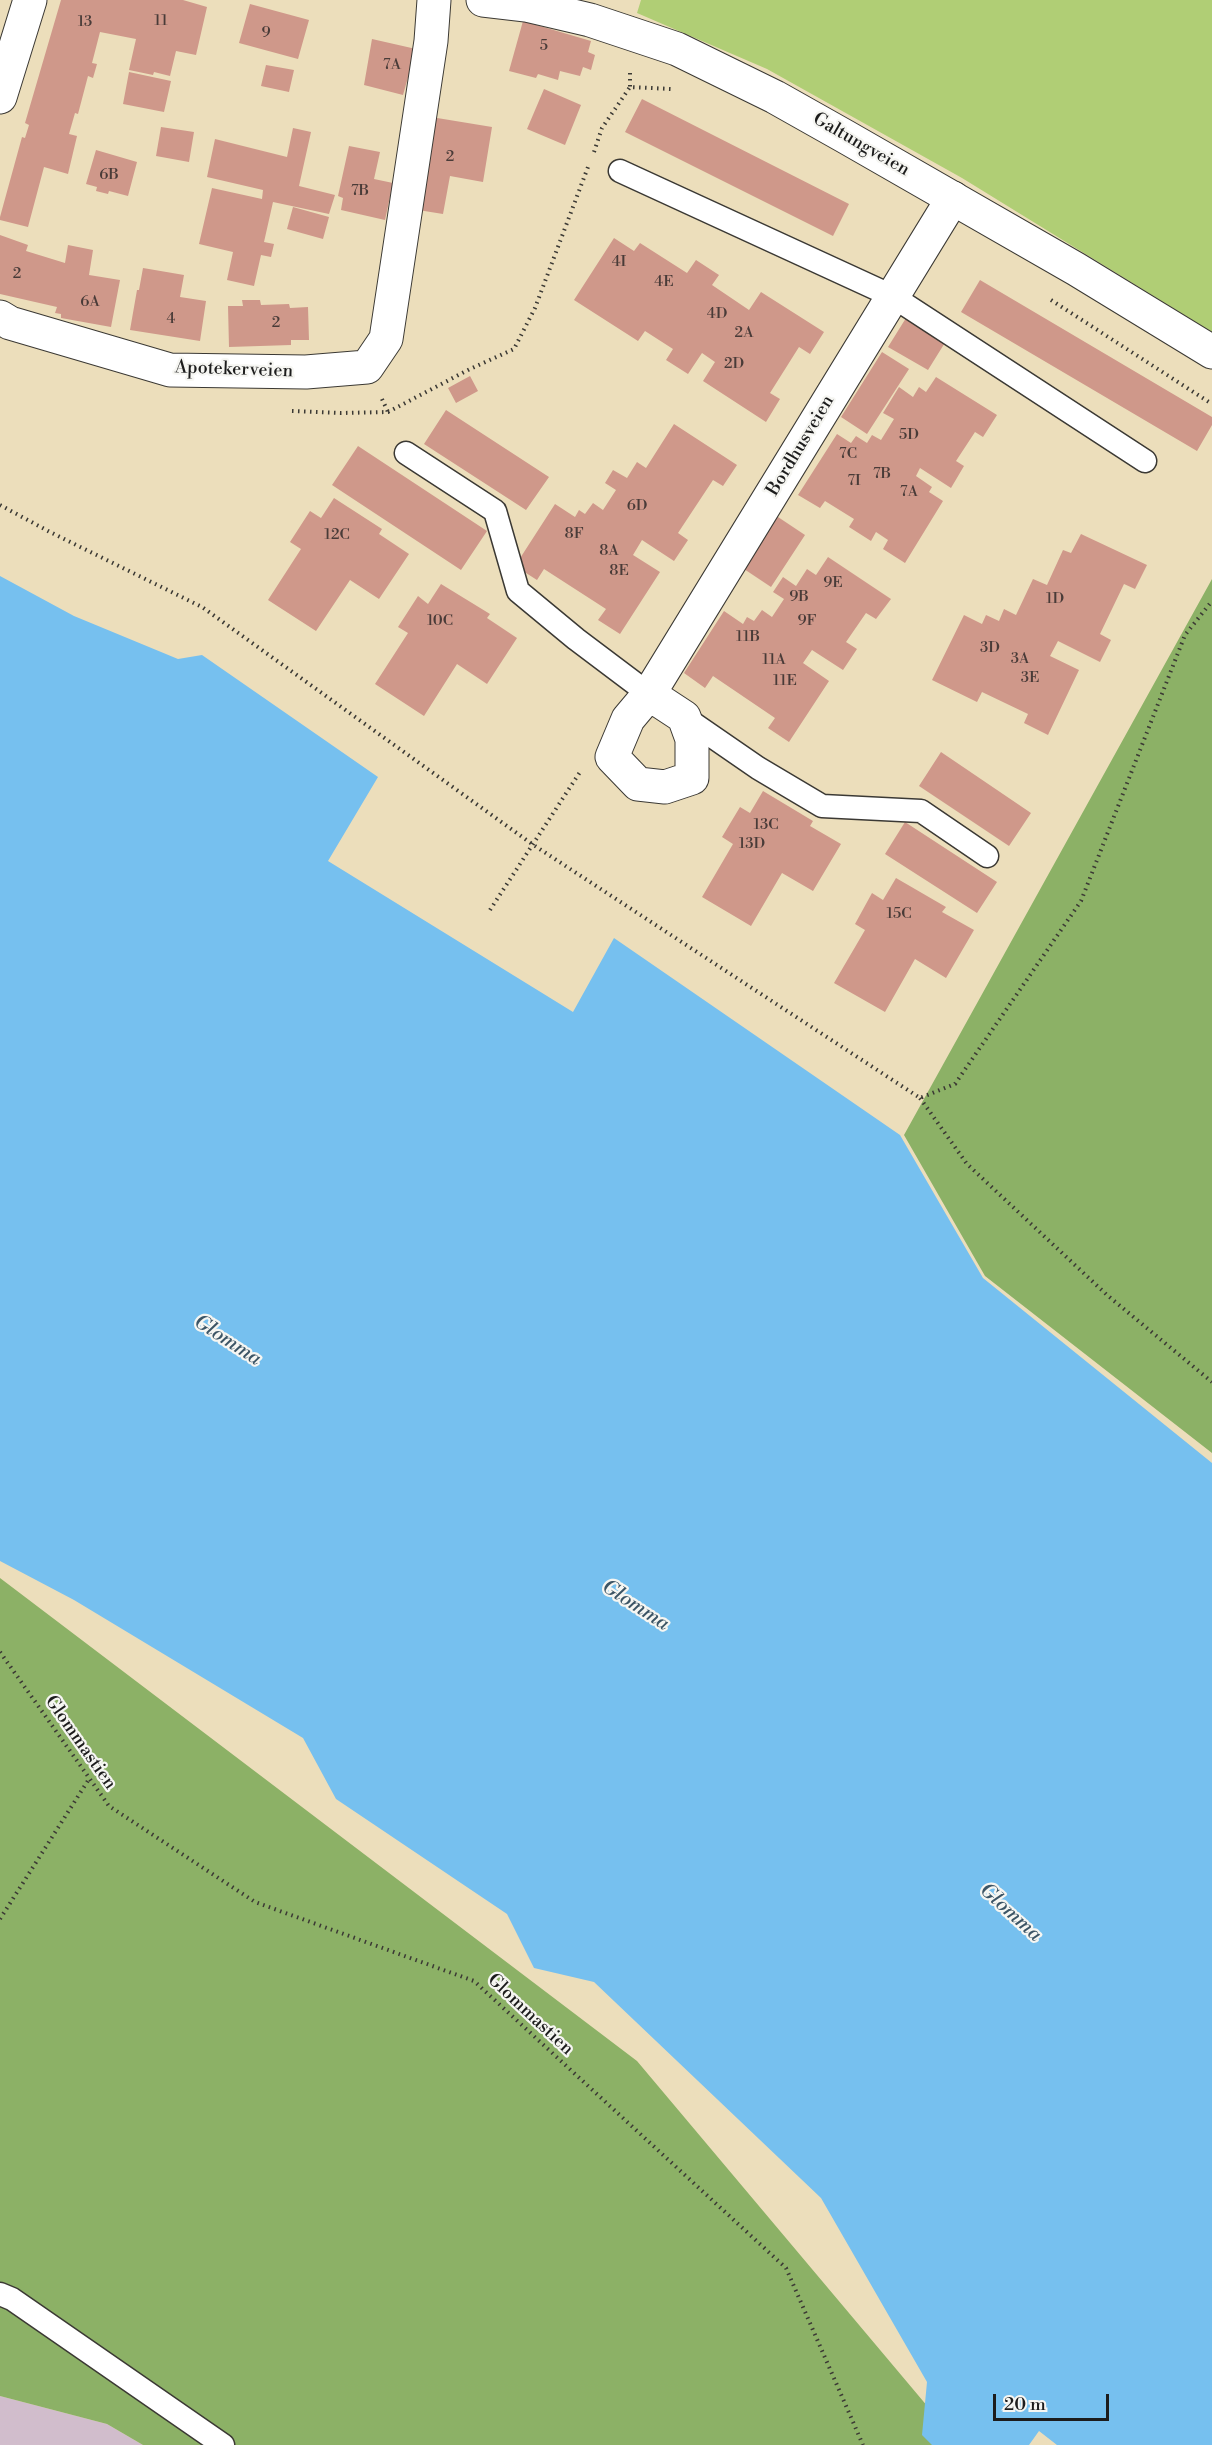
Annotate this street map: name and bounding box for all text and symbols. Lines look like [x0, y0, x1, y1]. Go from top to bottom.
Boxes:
house number: 11 [154, 12, 168, 30]
house number: 13 [78, 13, 92, 31]
house number: 9 [261, 24, 271, 42]
house number: 5 [540, 37, 548, 55]
house number: 7A [383, 56, 401, 74]
street label: Galtungveien [809, 109, 913, 181]
house number: 2 [446, 148, 454, 166]
house number: 6B [99, 166, 119, 184]
house number: 7B [351, 182, 369, 200]
house number: 4I [612, 253, 626, 271]
house number: 2 [13, 265, 21, 283]
house number: 4E [654, 273, 674, 291]
house number: 6A [80, 293, 100, 311]
house number: 4D [707, 305, 727, 323]
house number: 4 [167, 310, 175, 328]
house number: 2 [272, 314, 280, 332]
house number: 2A [735, 324, 753, 342]
house number: 2D [724, 355, 744, 373]
street label: Apotekerveien [174, 357, 294, 383]
street label: Bordhusveien [763, 392, 839, 500]
house number: 5D [899, 426, 919, 444]
house number: 7C [839, 445, 857, 463]
house number: 7B [873, 465, 891, 483]
house number: 7I [847, 472, 861, 490]
house number: 7A [900, 483, 918, 501]
house number: 6D [627, 497, 647, 515]
house number: 8F [564, 525, 584, 543]
house number: 12C [324, 526, 350, 544]
house number: 8A [599, 542, 619, 560]
house number: 8E [609, 562, 629, 580]
house number: 9E [823, 574, 843, 592]
house number: 9B [789, 588, 809, 606]
house number: 1D [1046, 590, 1064, 608]
house number: 10C [427, 612, 453, 630]
house number: 9F [798, 612, 816, 630]
house number: 11B [736, 628, 760, 646]
house number: 3D [980, 639, 1000, 657]
house number: 3A [1011, 650, 1029, 668]
house number: 11A [762, 651, 786, 669]
house number: 3E [1021, 669, 1039, 687]
house number: 11E [773, 672, 797, 690]
house number: 13C [753, 816, 779, 834]
house number: 13D [739, 835, 765, 853]
house number: 15C [886, 905, 912, 923]
water label: Glomma [189, 1310, 265, 1372]
water label: Glomma [597, 1575, 673, 1637]
street label: Glommastien [40, 1692, 120, 1794]
water label: Glomma [974, 1879, 1046, 1947]
street label: Glommastien [483, 1970, 577, 2060]
scale bar [996, 2382, 1112, 2420]
text: 20 m [1004, 2393, 1046, 2416]

